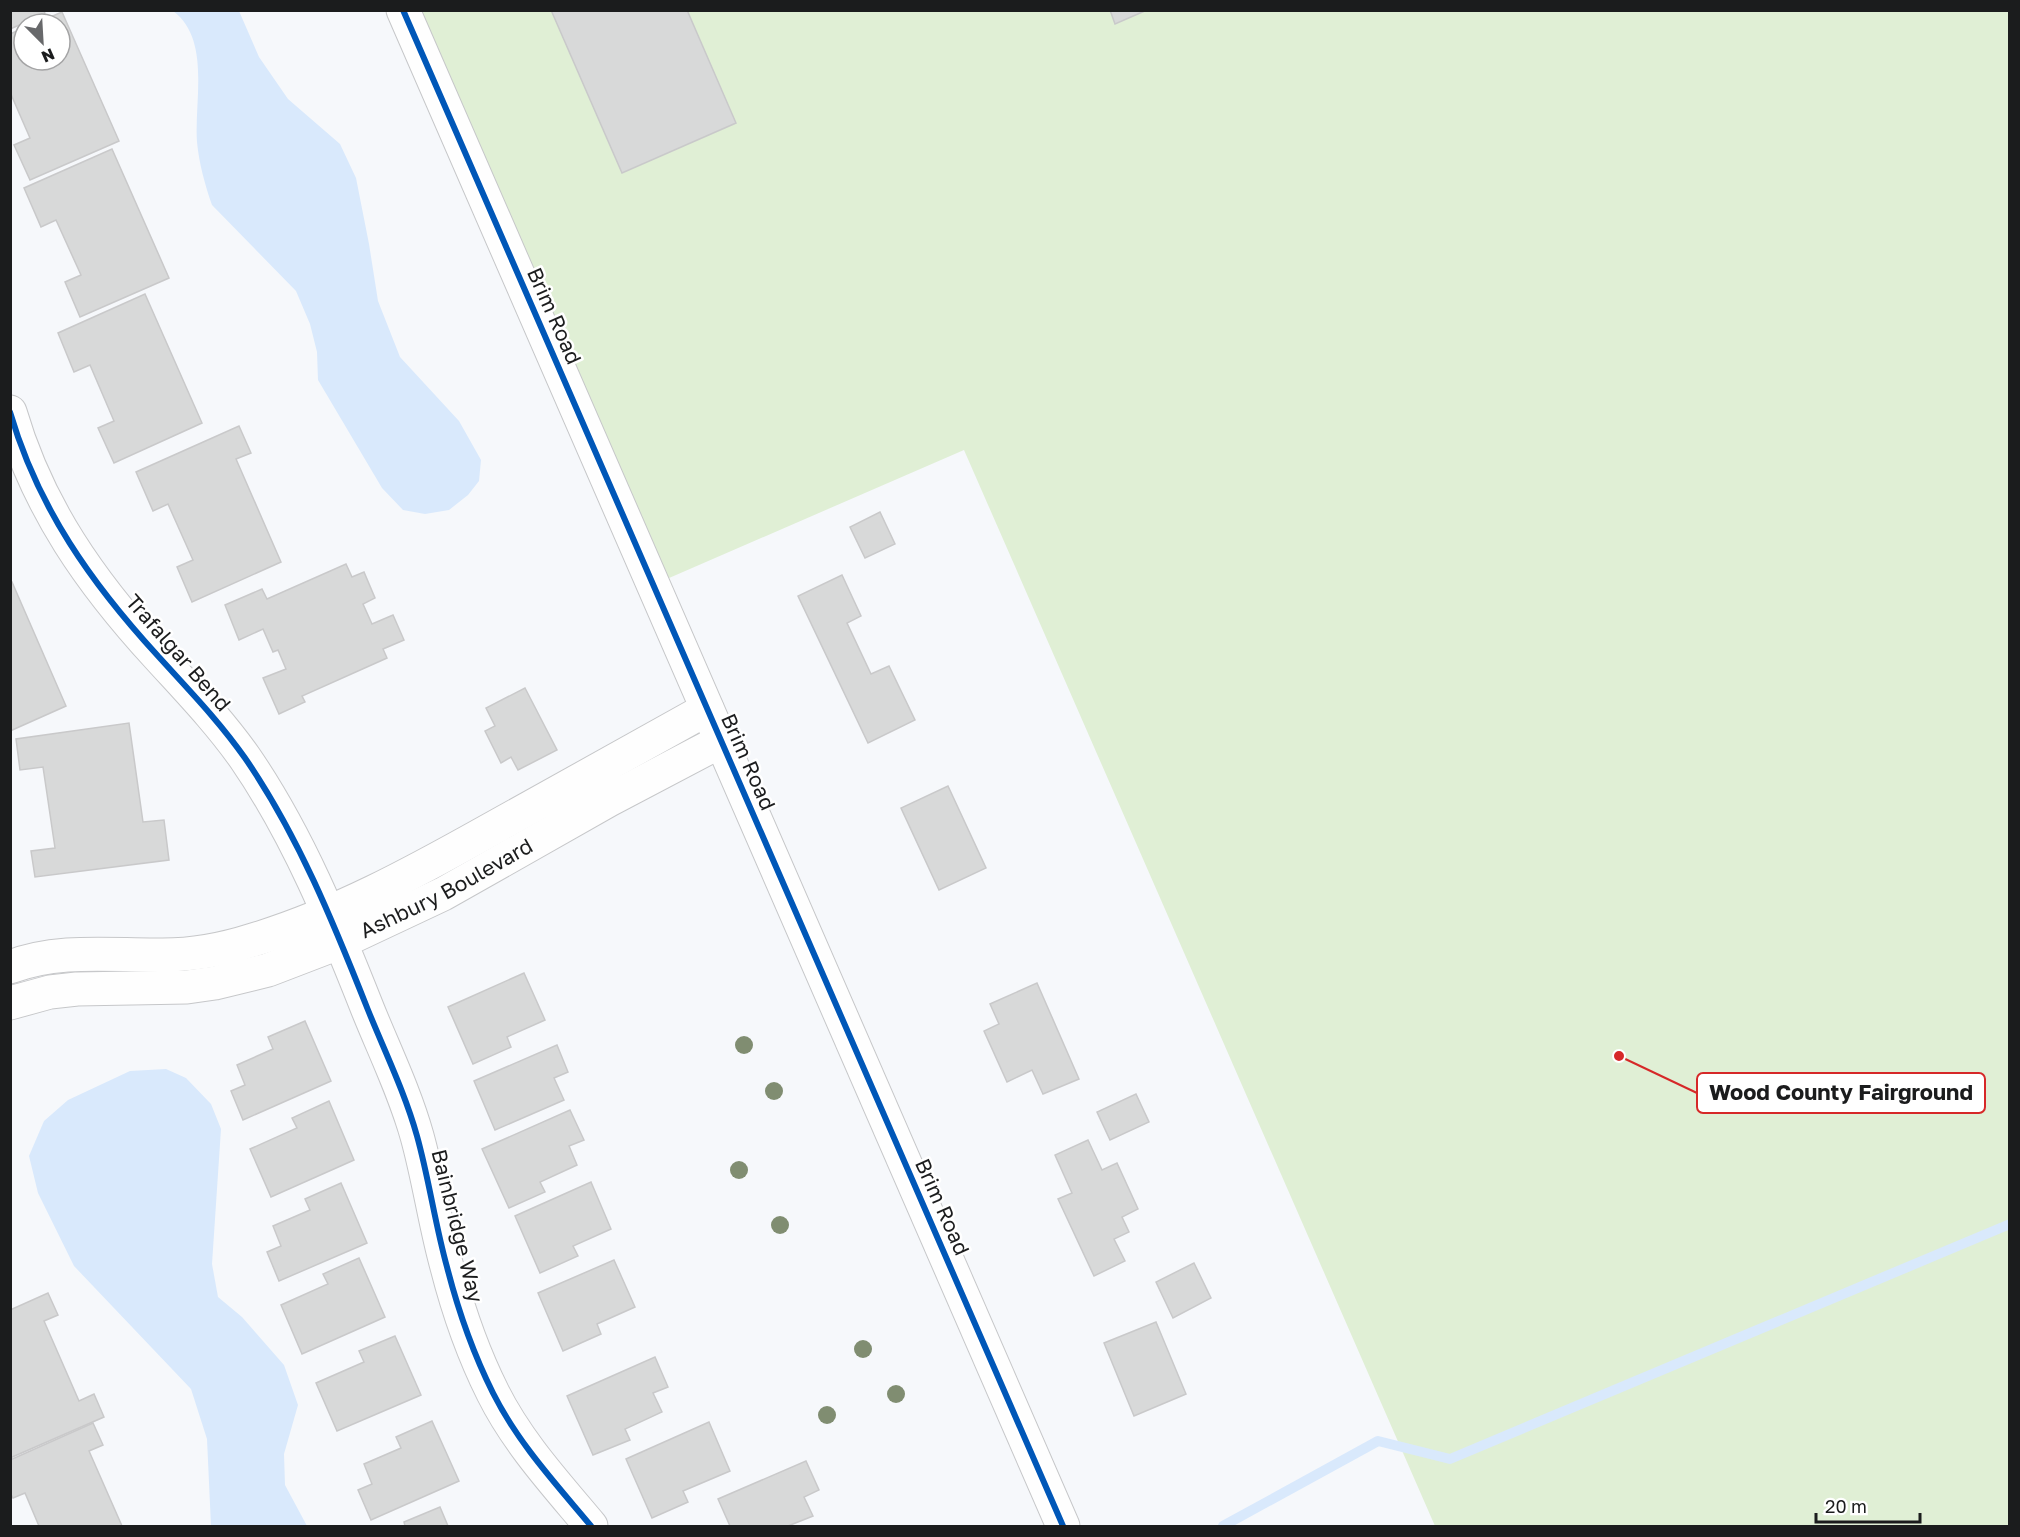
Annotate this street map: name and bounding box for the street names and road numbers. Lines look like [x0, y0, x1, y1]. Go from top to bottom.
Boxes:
street label: Brim Road [522, 263, 588, 368]
street label: Trafalgar Bend [121, 588, 237, 716]
street label: Brim Road [716, 709, 782, 814]
street label: Ashbury Boulevard [356, 832, 537, 943]
street label: Bainbridge Way [426, 1146, 490, 1305]
street label: Brim Road [910, 1154, 976, 1259]

